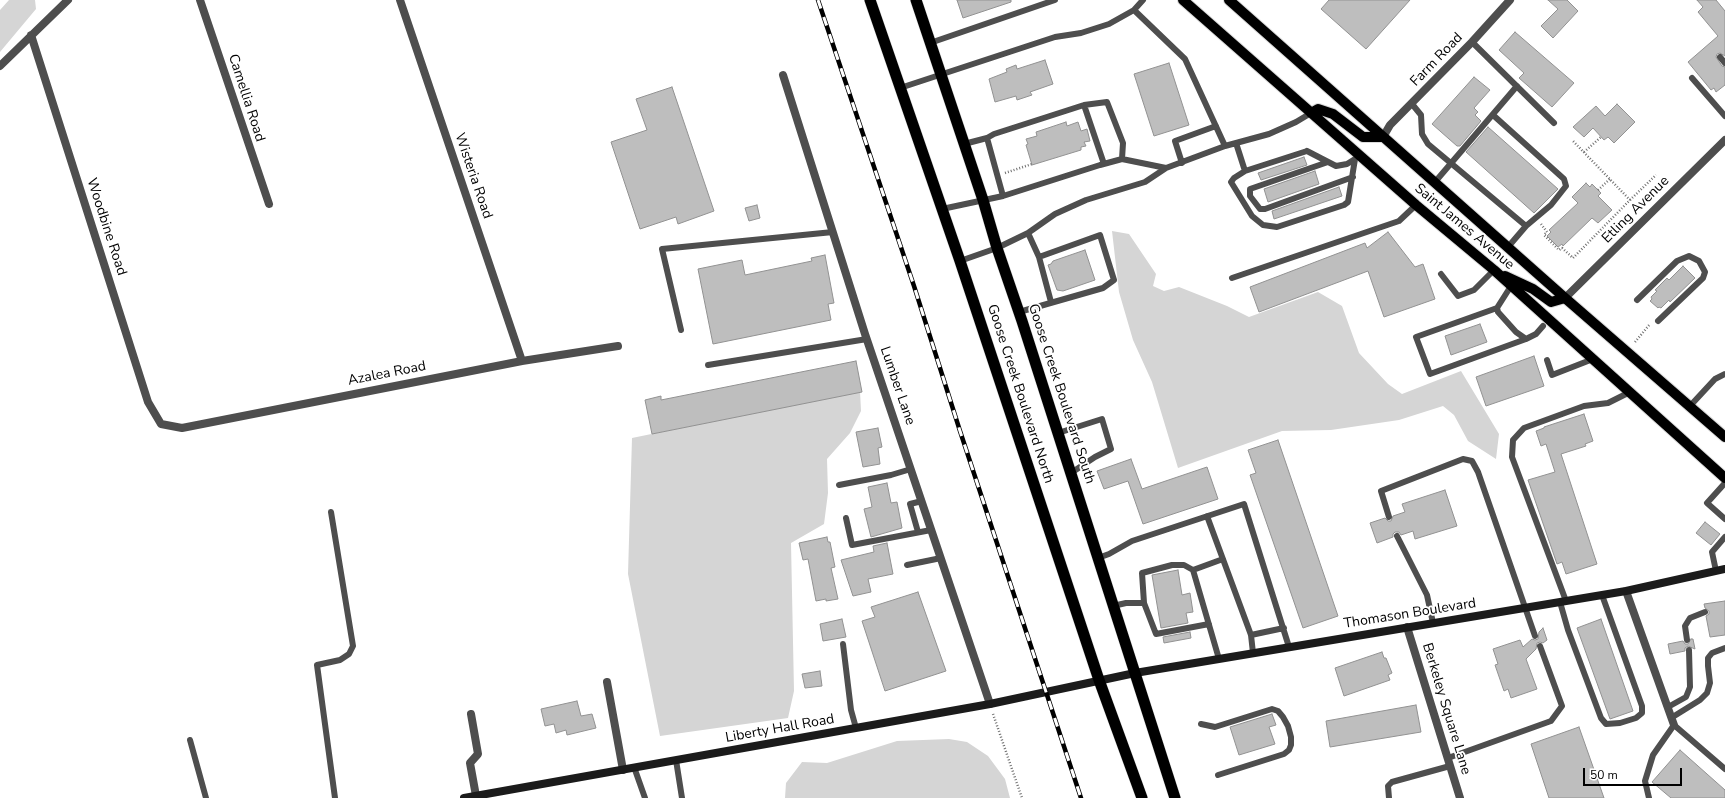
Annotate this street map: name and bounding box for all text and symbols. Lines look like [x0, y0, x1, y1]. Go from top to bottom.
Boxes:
street label: Farm Road [1407, 30, 1467, 90]
street label: Camellia Road [224, 52, 268, 144]
street label: Wisteria Road [450, 131, 496, 221]
street label: Etling Avenue [1599, 173, 1673, 247]
street label: Woodbine Road [82, 176, 130, 278]
street label: Saint James Avenue [1411, 180, 1517, 274]
street label: Goose Creek Boulevard North [983, 302, 1057, 486]
street label: Goose Creek Boulevard South [1024, 302, 1098, 486]
street label: Lumber Lane [876, 345, 918, 427]
street label: Azalea Road [347, 358, 427, 390]
street label: Thomason Boulevard [1343, 595, 1477, 633]
street label: Berkeley Square Lane [1418, 641, 1474, 777]
street label: Liberty Hall Road [724, 711, 836, 747]
scale bar [1585, 760, 1684, 786]
text: 50 m [1590, 767, 1618, 783]

